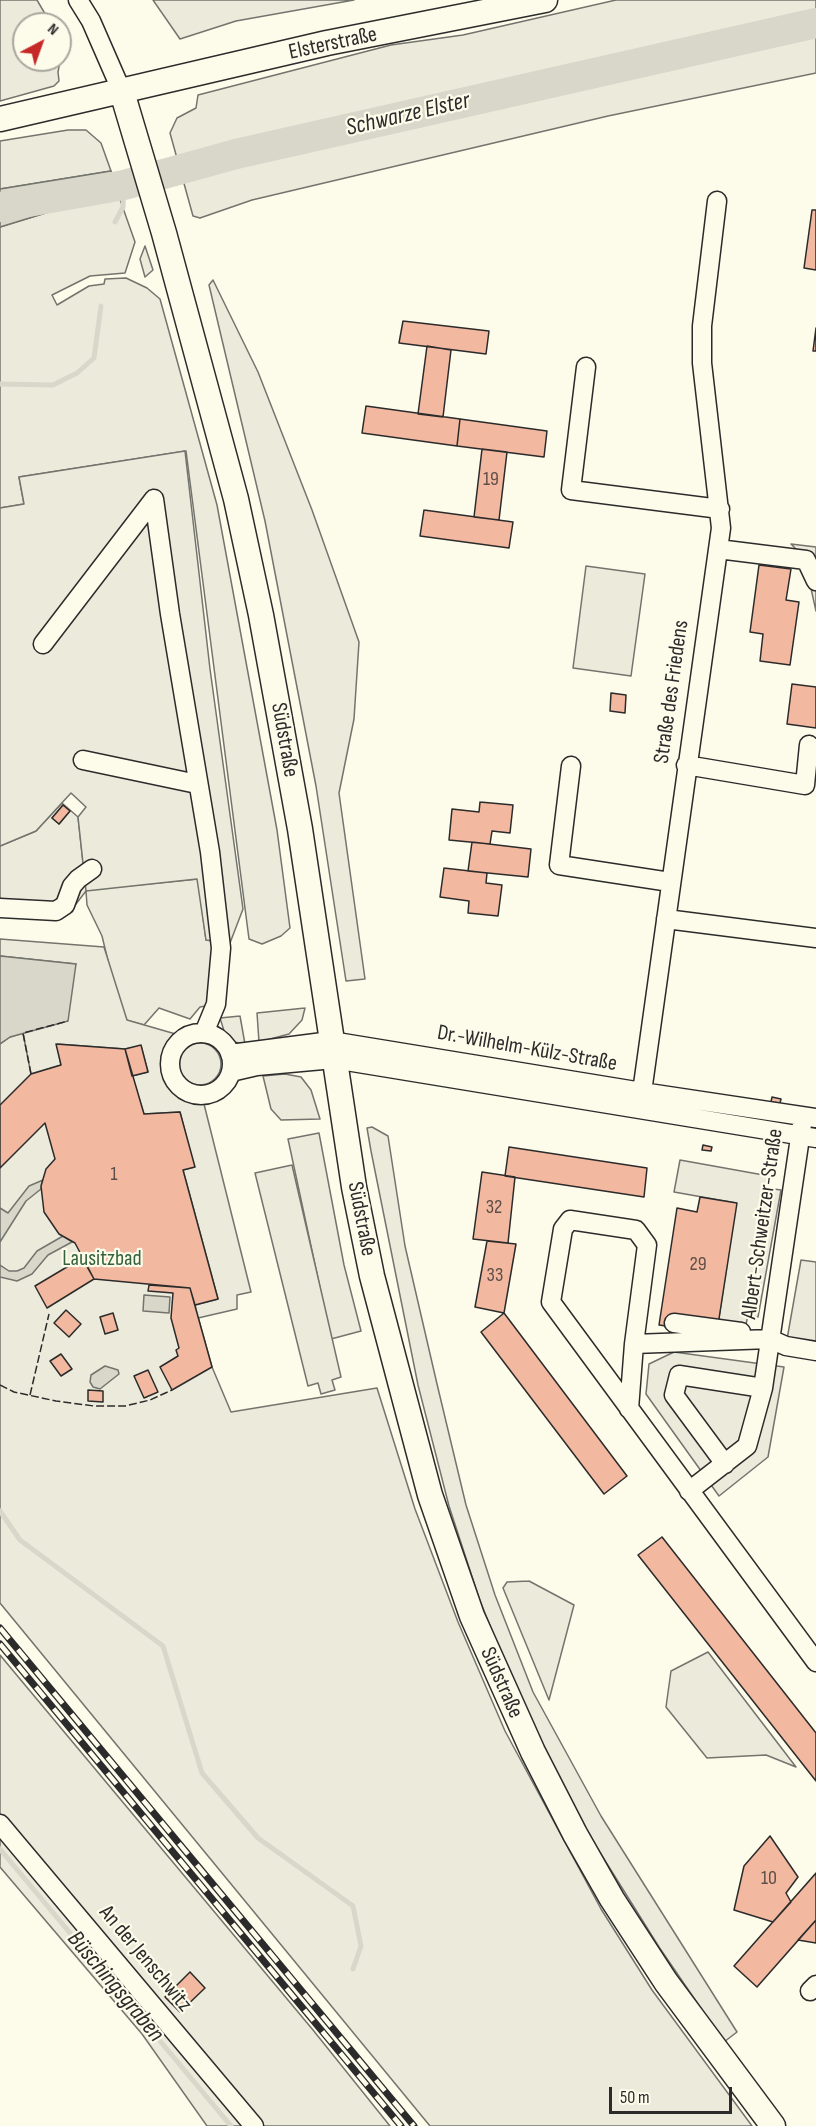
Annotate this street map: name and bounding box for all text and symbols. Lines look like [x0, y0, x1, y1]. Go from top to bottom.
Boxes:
north arrow [12, 12, 72, 72]
text: N [43, 20, 62, 40]
street label: Elsterstraße [286, 22, 380, 66]
water label: Schwarze Elster [343, 87, 473, 143]
house number: 19 [483, 468, 499, 492]
street label: Straße des Friedens [649, 619, 695, 765]
street label: Südstraße [264, 701, 304, 779]
street label: Dr.-Wilhelm-Külz-Straße [435, 1020, 619, 1078]
street label: Albert-Schweitzer-Straße [737, 1127, 789, 1321]
house number: 1 [111, 1163, 117, 1187]
street label: Südstraße [341, 1180, 381, 1258]
house number: 32 [486, 1196, 502, 1220]
park label: Lausitzbad [62, 1246, 142, 1272]
house number: 29 [689, 1253, 707, 1277]
house number: 33 [487, 1264, 503, 1288]
street label: Südstraße [474, 1643, 528, 1723]
house number: 10 [761, 1867, 777, 1891]
street label: An der Jenschwitz [93, 1900, 197, 2018]
water label: Büschingsgraben [60, 1926, 170, 2048]
scale bar [612, 2075, 735, 2113]
text: 50 m [620, 2087, 650, 2108]

